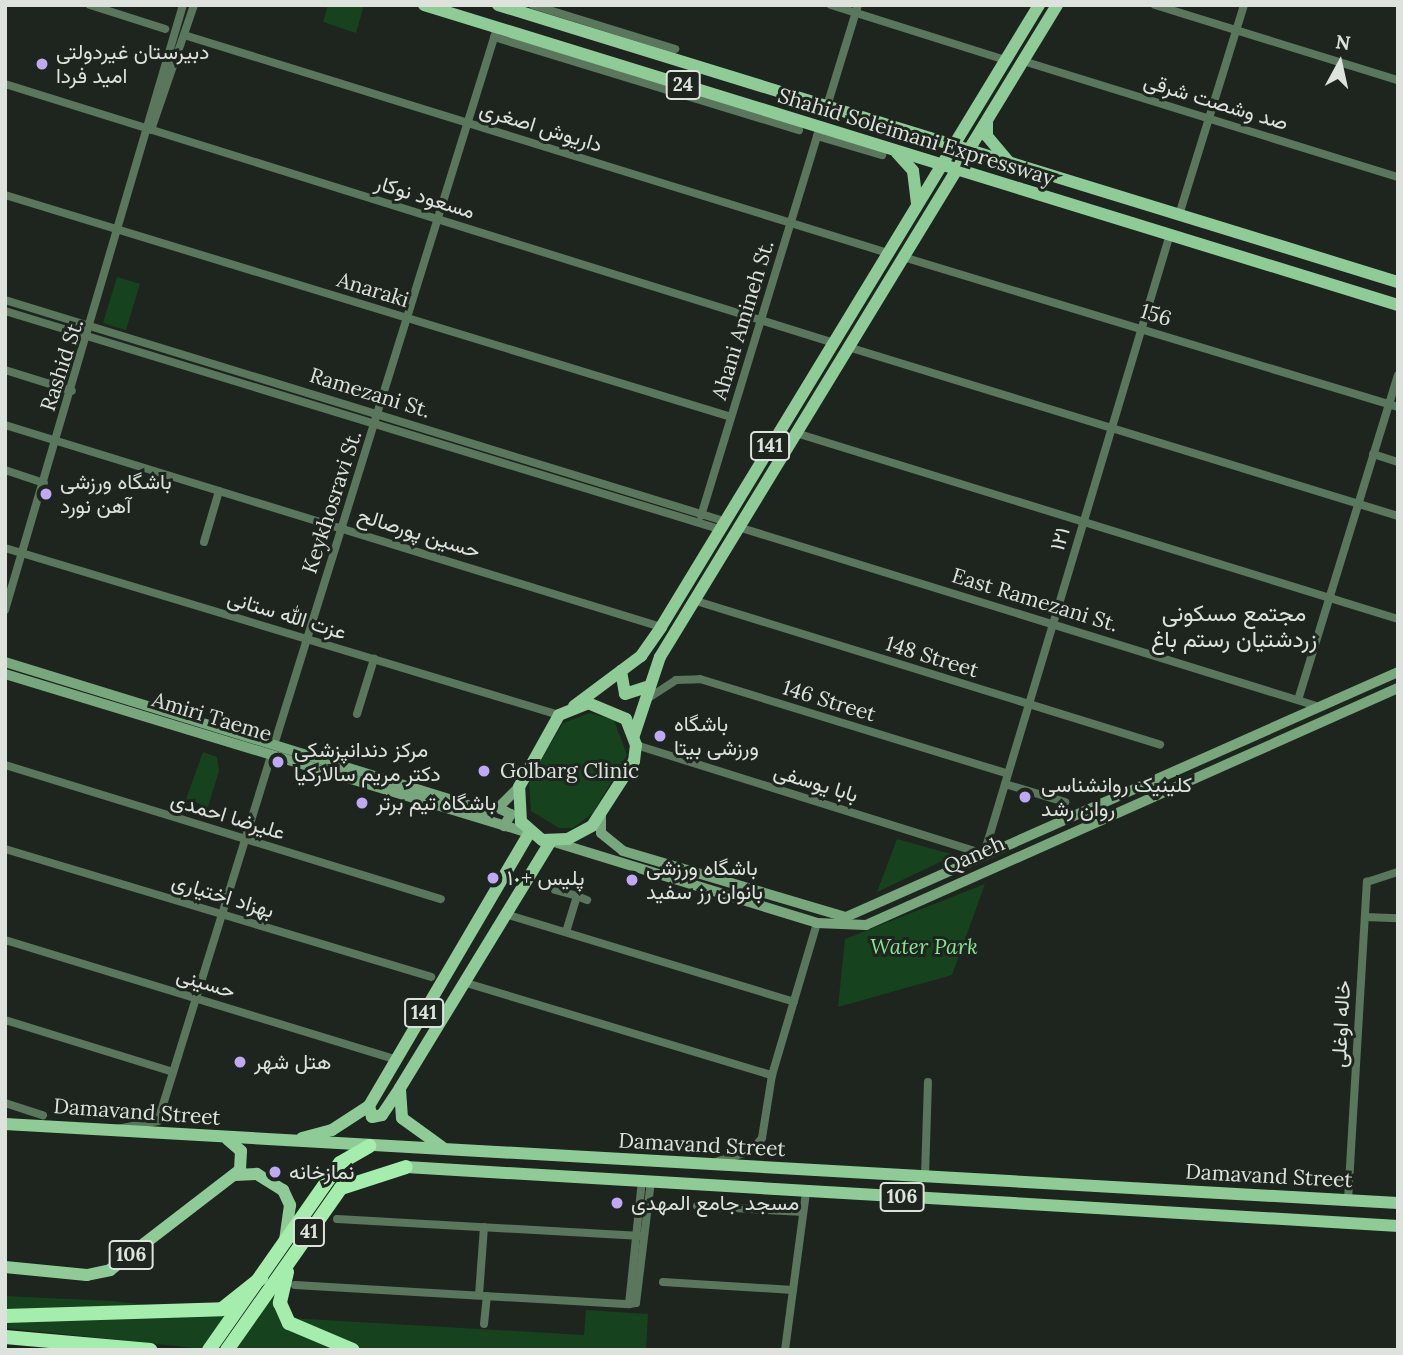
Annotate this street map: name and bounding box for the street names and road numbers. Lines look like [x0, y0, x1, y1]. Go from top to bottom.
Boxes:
street label: صد وشصت شرقی [1141, 68, 1291, 136]
road number: 24 [666, 69, 700, 100]
street label: Shahid Soleimani Expressway [775, 83, 1057, 191]
street label: داریوش اصغری [477, 96, 605, 158]
street label: مسعود نوکار [372, 170, 478, 224]
street label: Ahani Amineh St. [707, 237, 779, 403]
street label: Anaraki [334, 267, 412, 313]
street label: 156 [1137, 298, 1175, 332]
street label: Rashid St. [35, 316, 89, 414]
street label: Ramezani St. [307, 363, 433, 423]
street label: Keykhosravi St. [297, 427, 367, 577]
road number: 141 [749, 430, 791, 462]
street label: حسین پورصالح [355, 502, 483, 564]
street label: ۱۲۱ [1045, 524, 1075, 554]
street label: East Ramezani St. [949, 563, 1121, 637]
street label: عزت الله ستانی [225, 585, 349, 645]
street label: 148 Street [882, 631, 982, 683]
street label: 146 Street [779, 675, 879, 727]
street label: Amiri Taeme [149, 687, 275, 747]
street label: بابا یوسفی [771, 758, 861, 808]
street label: علیرضا احمدی [168, 787, 288, 845]
street label: Qaneh [940, 830, 1008, 880]
street label: بهزاد اختیاری [169, 869, 277, 923]
street label: حسینی [174, 962, 238, 1004]
street label: خاله اوغلی [1326, 980, 1356, 1068]
road number: 141 [403, 998, 445, 1028]
street label: Damavand Street [53, 1094, 221, 1130]
street label: Damavand Street [618, 1128, 786, 1162]
street label: Damavand Street [1185, 1159, 1353, 1193]
road number: 106 [879, 1182, 925, 1212]
road number: 41 [292, 1216, 326, 1248]
road number: 106 [108, 1240, 154, 1270]

